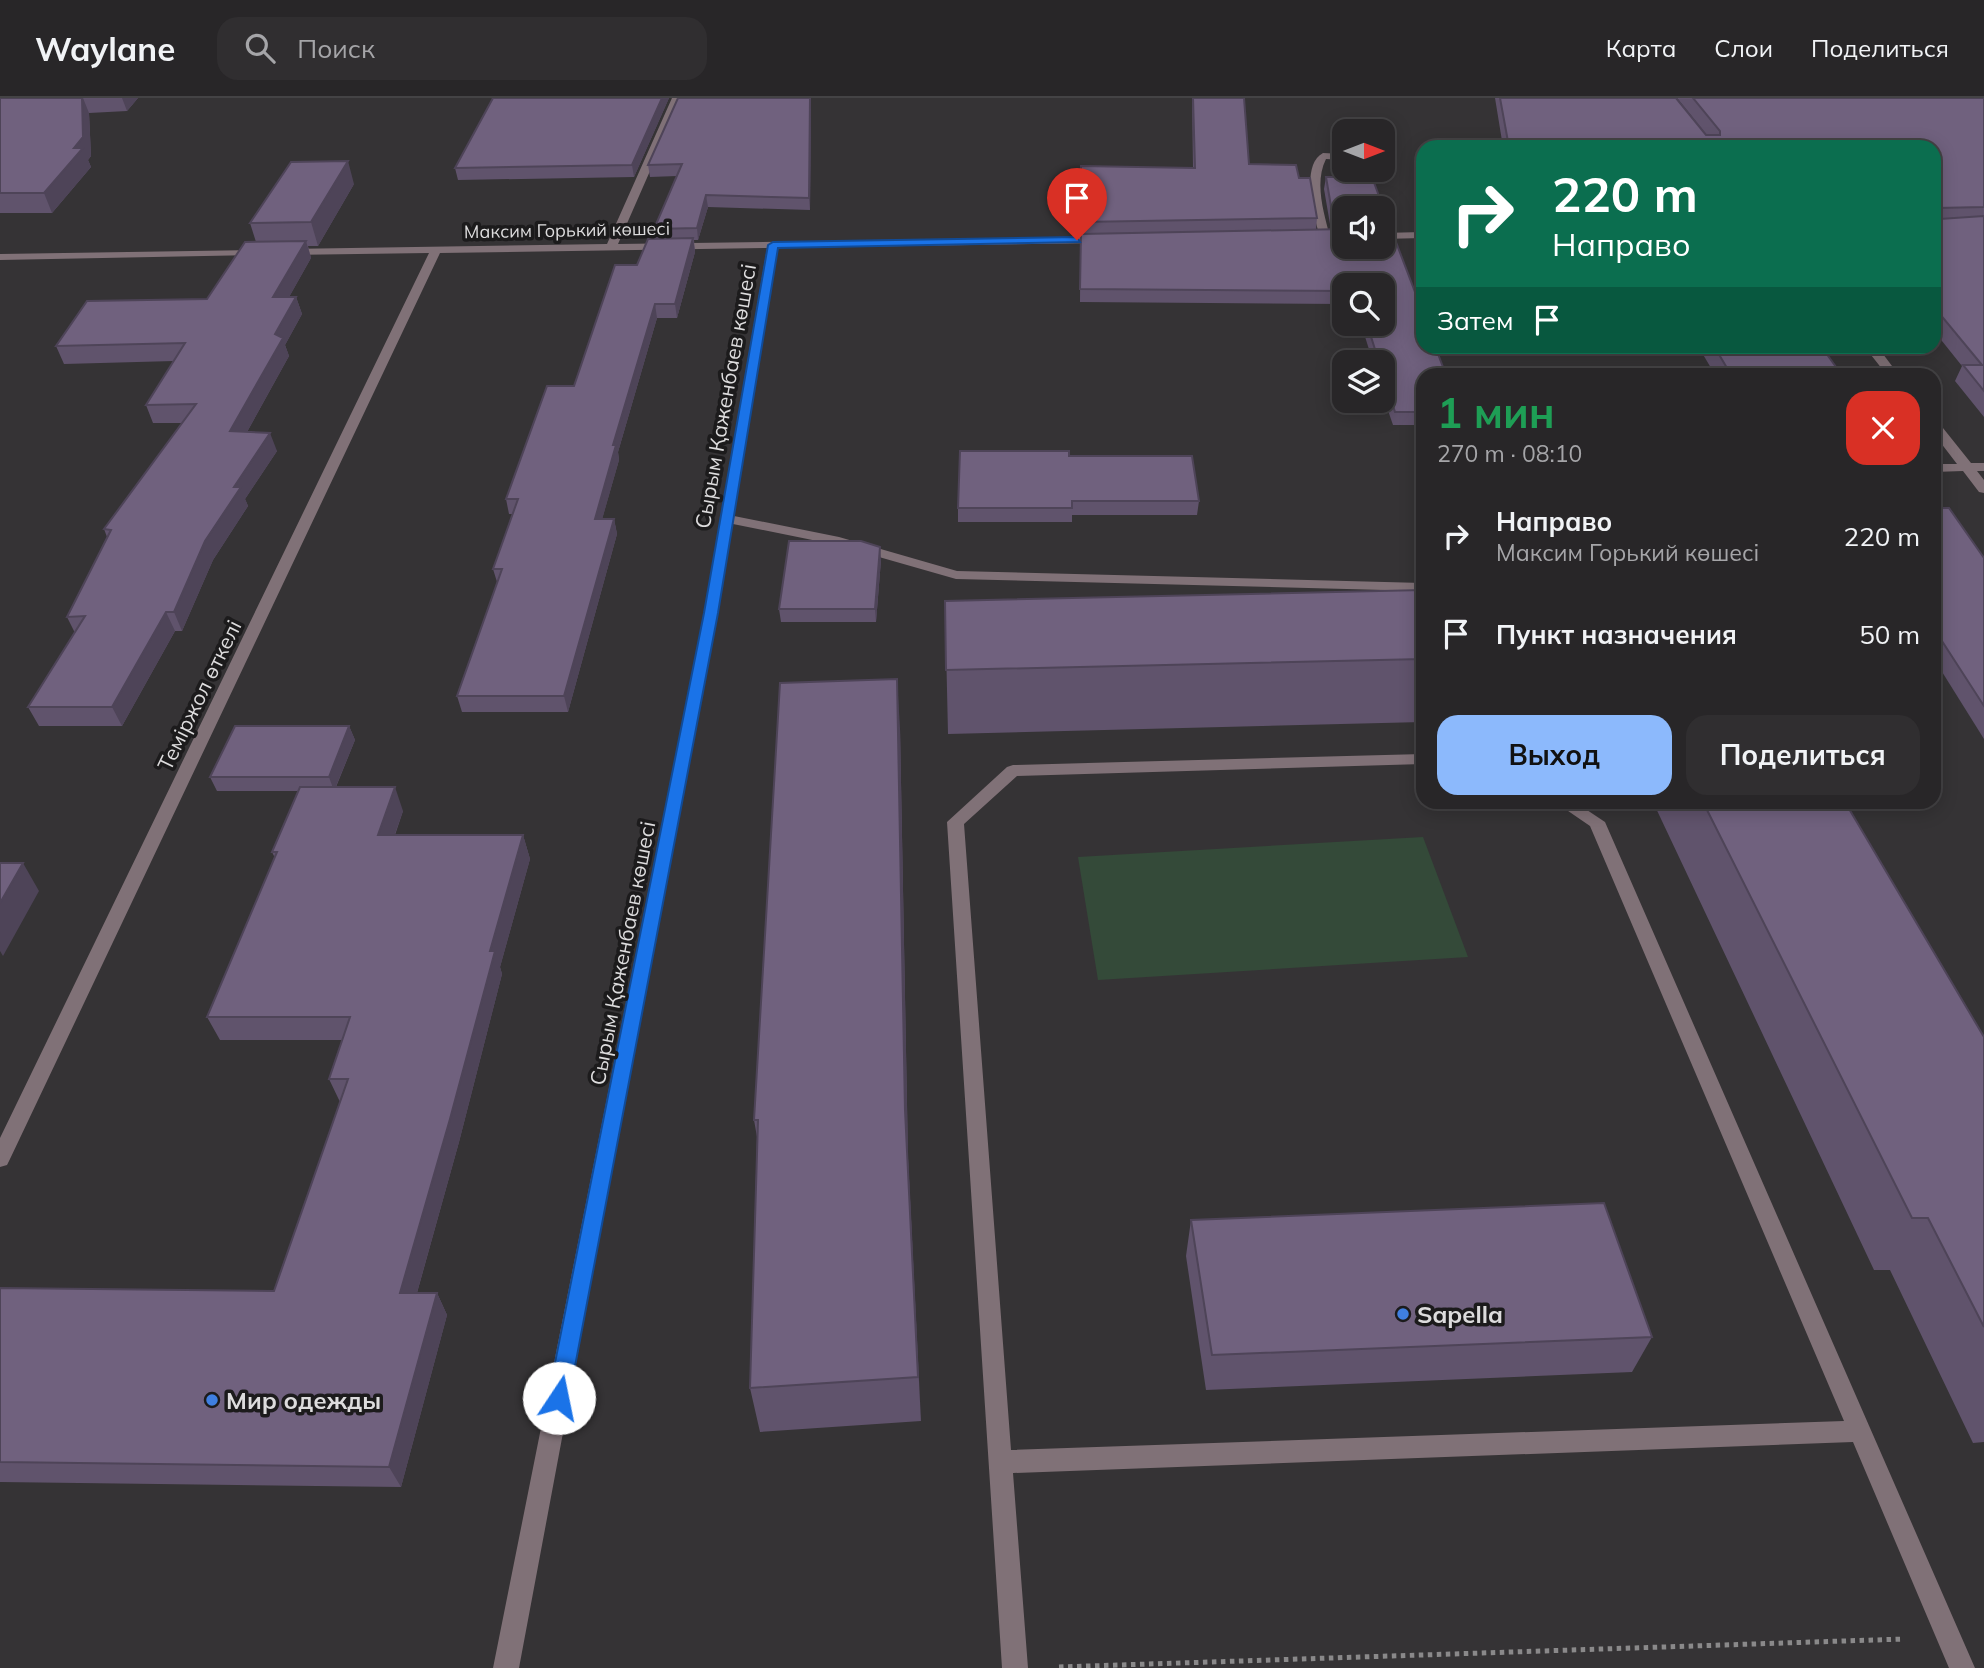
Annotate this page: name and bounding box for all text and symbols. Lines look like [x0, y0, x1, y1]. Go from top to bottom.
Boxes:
search box [217, 17, 707, 80]
text: Waylane [35, 28, 175, 69]
icon: search [241, 29, 279, 67]
text: Поиск [297, 32, 375, 65]
text: Карта [1606, 33, 1676, 63]
text: Слои [1714, 33, 1773, 63]
text: Поделиться [1811, 33, 1949, 63]
north arrow [1332, 119, 1395, 182]
map controls [1332, 119, 1395, 413]
text: 220 m [1552, 163, 1698, 224]
pin [1047, 168, 1107, 240]
icon: right [1437, 168, 1528, 259]
icon: arrive [1058, 179, 1096, 217]
button: sound [1332, 196, 1395, 259]
street label: Максим Горький көшесі [464, 217, 670, 243]
text: Направо [1552, 224, 1691, 264]
street label: Сырым Қаженбаев көшесі [689, 262, 761, 530]
button: search [1332, 273, 1395, 336]
icon: arrive [1528, 301, 1566, 339]
text: Затем [1437, 304, 1514, 337]
button: layers [1332, 350, 1395, 413]
text: 1 мин [1437, 386, 1555, 439]
button: close [1846, 391, 1920, 465]
text: 270 m · 08:10 [1437, 439, 1582, 468]
text: Направо [1496, 505, 1612, 538]
icon: right [1437, 517, 1475, 555]
text: 220 m [1844, 520, 1920, 553]
text: Максим Горький көшесі [1496, 538, 1759, 567]
icon: arrive [1437, 615, 1475, 653]
street label: Теміржол өткелі [151, 616, 247, 774]
text: Пункт назначения [1496, 618, 1737, 651]
text: 50 m [1859, 618, 1920, 651]
button: Выход [1437, 715, 1672, 795]
button: Поделиться [1686, 715, 1920, 795]
street label: Сырым Қаженбаев көшесі [584, 819, 660, 1087]
place label: Sapella [1417, 1299, 1503, 1329]
marker: Sapella [1395, 1306, 1411, 1322]
position arrow [522, 1361, 596, 1435]
place label: Мир одежды [226, 1385, 381, 1415]
marker: Мир одежды [204, 1392, 220, 1408]

